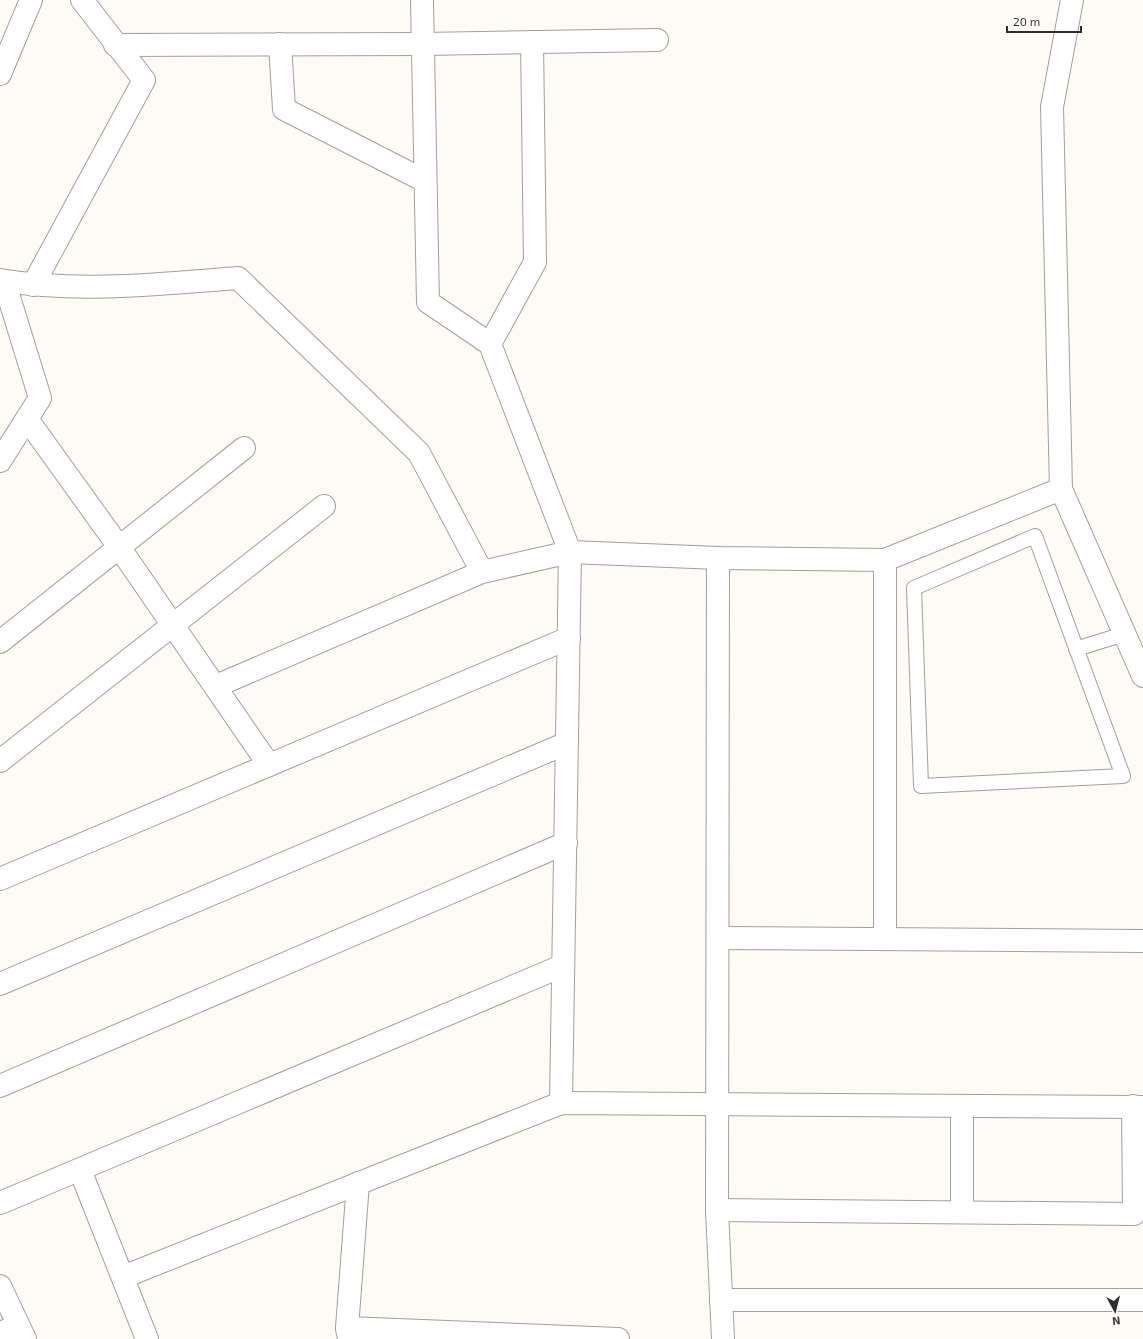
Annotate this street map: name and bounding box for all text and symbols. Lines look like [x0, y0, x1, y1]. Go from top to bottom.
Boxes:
scale bar [1007, 8, 1081, 34]
text: 20 m [1013, 14, 1040, 28]
north arrow [1095, 1291, 1135, 1331]
text: N [1111, 1314, 1121, 1328]

